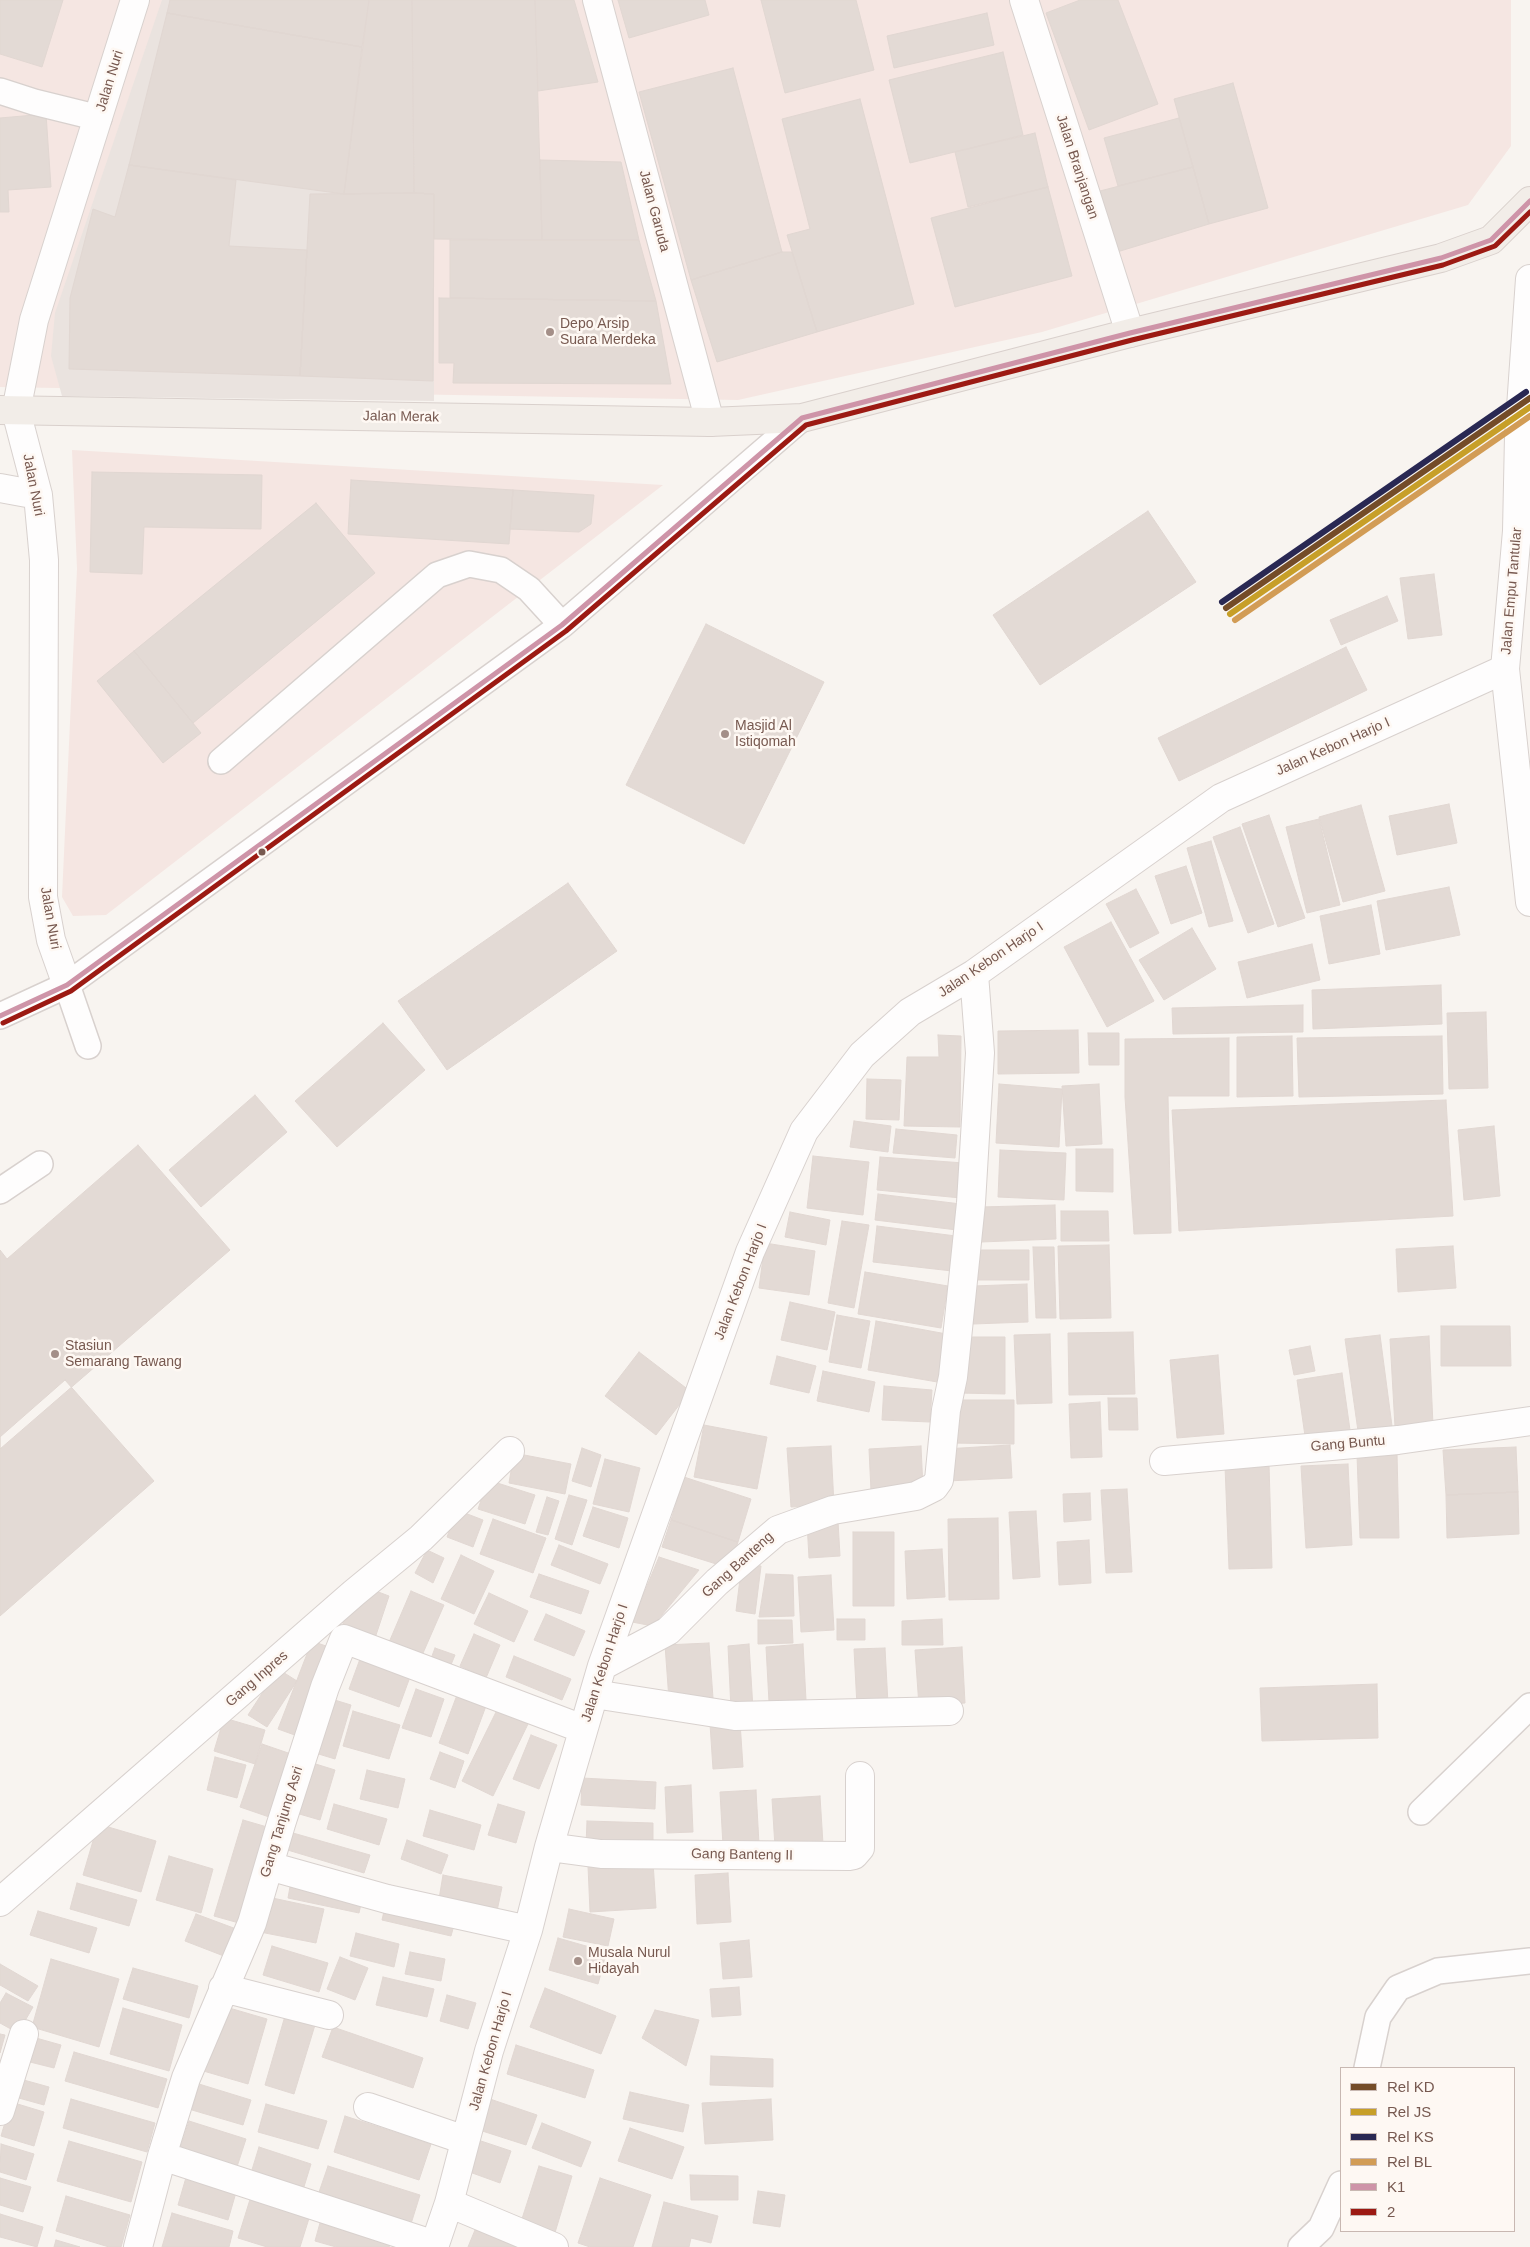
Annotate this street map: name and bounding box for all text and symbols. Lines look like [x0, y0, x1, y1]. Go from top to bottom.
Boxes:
street label: Jalan Nuri [93, 48, 127, 114]
street label: Jalan Branjangan [1052, 113, 1102, 221]
street label: Jalan Garuda [635, 168, 673, 254]
place label: Depo Arsip Suara Merdeka [560, 316, 656, 348]
marker: Depo Arsip Suara Merdeka [544, 326, 556, 338]
street label: Jalan Merak [363, 408, 439, 426]
street label: Jalan Nuri [19, 452, 47, 518]
street label: Jalan Empu Tantular [1498, 527, 1526, 655]
street label: Jalan Kebon Harjo I [1273, 714, 1393, 780]
place label: Masjid Al Istiqomah [735, 718, 796, 750]
marker: Masjid Al Istiqomah [719, 728, 731, 740]
unlabelled marker [257, 847, 267, 857]
street label: Jalan Nuri [36, 886, 64, 950]
street label: Jalan Kebon Harjo I [935, 919, 1047, 1001]
street label: Jalan Kebon Harjo I [711, 1222, 771, 1342]
place label: Stasiun Semarang Tawang [65, 1338, 182, 1370]
marker: Stasiun Semarang Tawang [49, 1348, 61, 1360]
street label: Gang Buntu [1310, 1432, 1386, 1456]
street label: Gang Banteng [699, 1529, 777, 1601]
street label: Jalan Kebon Harjo I [578, 1602, 632, 1724]
street label: Gang Inpres [222, 1647, 292, 1711]
street label: Gang Tanjung Asri [257, 1764, 307, 1880]
street label: Gang Banteng II [691, 1846, 793, 1864]
place label: Musala Nurul Hidayah [588, 1945, 670, 1978]
marker: Musala Nurul Hidayah [572, 1955, 584, 1967]
street label: Jalan Kebon Harjo I [466, 1990, 516, 2112]
legend [1340, 2067, 1515, 2232]
text: Rel KD [1387, 2078, 1435, 2095]
text: Rel JS [1387, 2103, 1431, 2120]
text: Rel KS [1387, 2128, 1434, 2145]
text: Rel BL [1387, 2153, 1432, 2170]
text: K1 [1387, 2178, 1405, 2195]
text: 2 [1387, 2203, 1395, 2220]

